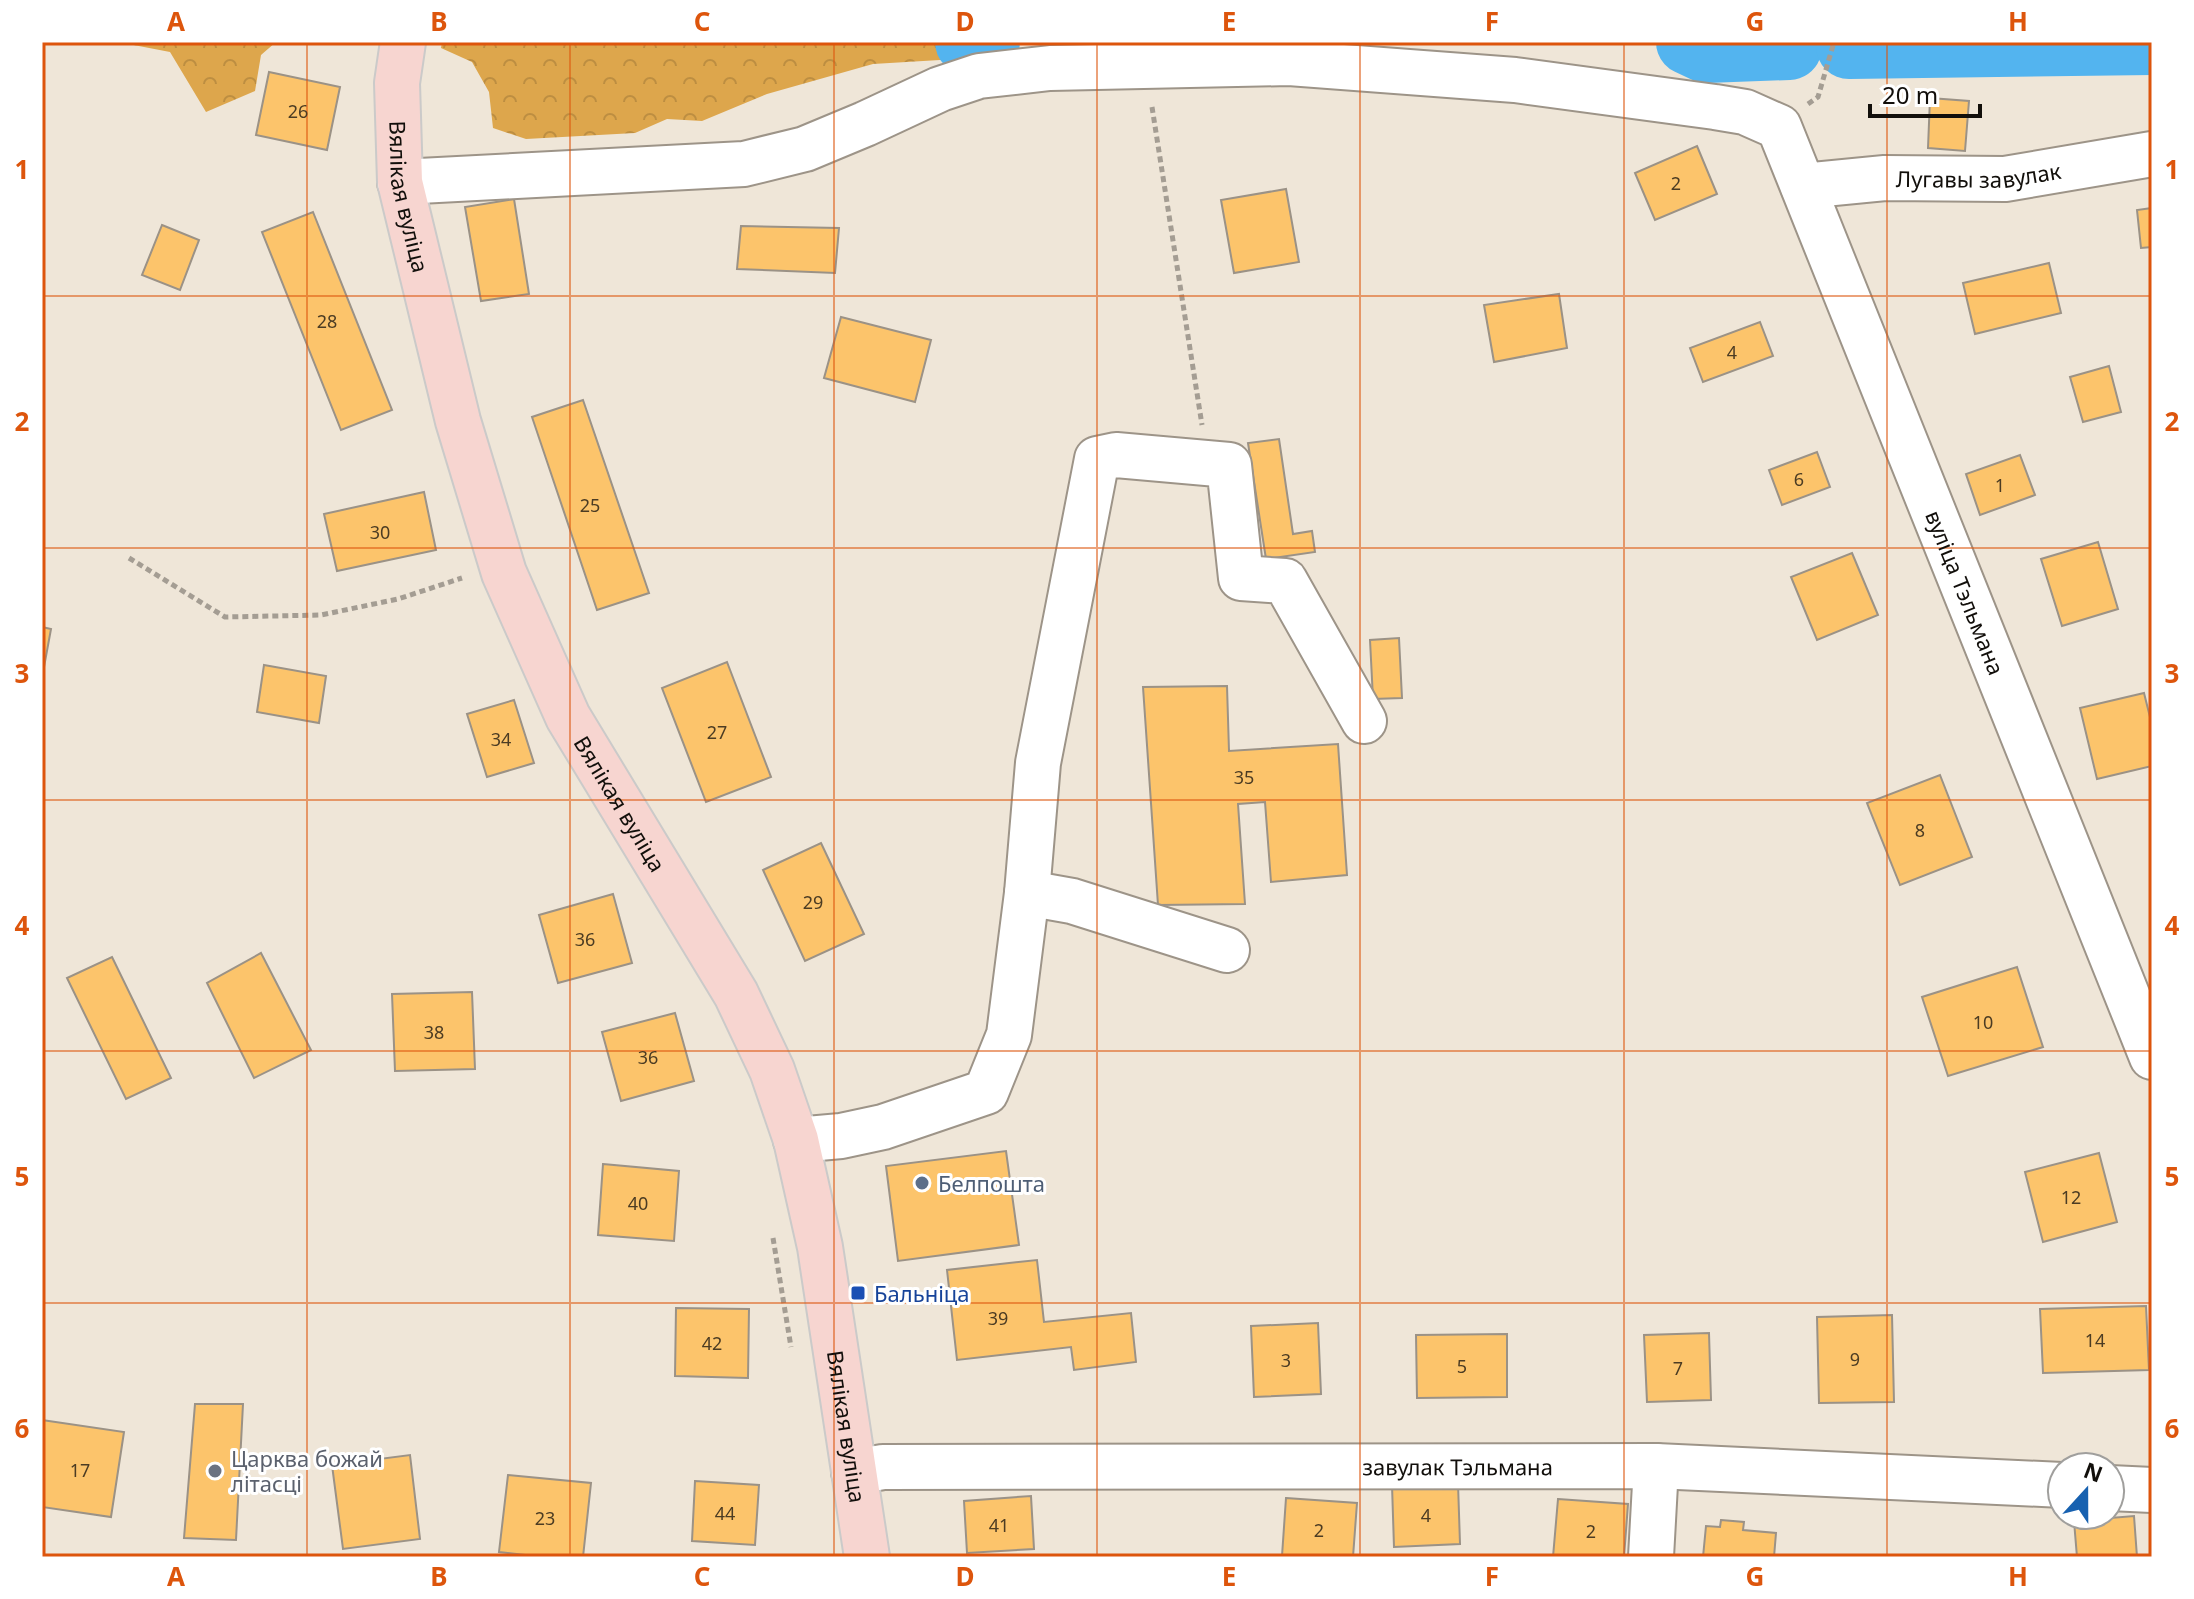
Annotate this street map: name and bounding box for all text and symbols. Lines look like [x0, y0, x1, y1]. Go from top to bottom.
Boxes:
text: A [167, 3, 185, 39]
text: B [430, 3, 448, 39]
text: C [694, 3, 710, 39]
text: D [955, 3, 975, 39]
text: E [1222, 3, 1236, 39]
text: F [1485, 3, 1499, 39]
text: G [1746, 3, 1764, 39]
text: H [2008, 3, 2028, 39]
scale bar [1870, 68, 1980, 118]
text: 20 m [1882, 78, 1938, 111]
house number: 26 [288, 99, 308, 123]
street label: Вялікая вуліца [383, 120, 436, 275]
text: 1 [15, 151, 29, 187]
text: 1 [2165, 151, 2179, 187]
street label: Лугавы завулак [1896, 155, 2063, 194]
house number: 2 [1671, 171, 1681, 195]
house number: 28 [317, 309, 337, 333]
house number: 4 [1727, 340, 1737, 364]
text: 2 [15, 403, 30, 439]
text: 2 [2165, 403, 2180, 439]
house number: 6 [1794, 467, 1804, 491]
house number: 1 [1995, 473, 2005, 497]
house number: 25 [580, 493, 600, 517]
street label: вуліца Тэльмана [1919, 505, 2012, 679]
house number: 30 [370, 520, 390, 544]
text: 3 [15, 655, 29, 691]
text: 3 [2165, 655, 2179, 691]
house number: 27 [707, 720, 727, 744]
house number: 34 [491, 727, 511, 751]
street label: Вялікая вуліца [568, 730, 673, 877]
house number: 35 [1234, 765, 1254, 789]
house number: 8 [1915, 818, 1925, 842]
house number: 29 [803, 890, 823, 914]
text: 4 [15, 907, 30, 943]
text: 4 [2165, 907, 2180, 943]
house number: 36 [575, 927, 595, 951]
house number: 10 [1973, 1010, 1993, 1034]
house number: 38 [424, 1020, 444, 1044]
house number: 36 [638, 1045, 658, 1069]
text: 5 [15, 1158, 29, 1194]
text: 5 [2165, 1158, 2179, 1194]
place label: Белпошта [938, 1168, 1045, 1198]
marker: Белпошта [913, 1174, 931, 1192]
house number: 12 [2061, 1185, 2081, 1209]
house number: 40 [628, 1191, 648, 1215]
place label: Бальніца [874, 1278, 970, 1308]
marker: Бальніца [849, 1284, 867, 1302]
house number: 39 [988, 1306, 1008, 1330]
house number: 14 [2085, 1328, 2105, 1352]
house number: 42 [702, 1331, 722, 1355]
house number: 9 [1850, 1347, 1860, 1371]
street label: Вялікая вуліца [821, 1348, 874, 1505]
house number: 3 [1281, 1348, 1291, 1372]
house number: 5 [1457, 1354, 1467, 1378]
house number: 7 [1673, 1356, 1683, 1380]
text: 6 [15, 1410, 30, 1446]
text: 6 [2165, 1410, 2180, 1446]
place label: Царква божай літасці [231, 1443, 383, 1498]
street label: завулак Тэльмана [1362, 1451, 1553, 1481]
north arrow [2046, 1451, 2126, 1531]
text: N [2080, 1454, 2107, 1489]
house number: 17 [70, 1458, 90, 1482]
marker: Царква божай літасці [206, 1462, 224, 1480]
house number: 44 [715, 1501, 735, 1525]
house number: 4 [1421, 1503, 1431, 1527]
house number: 23 [535, 1506, 555, 1530]
house number: 41 [989, 1513, 1009, 1537]
house number: 2 [1314, 1518, 1324, 1542]
house number: 2 [1586, 1519, 1596, 1543]
text: A [167, 1558, 185, 1594]
text: B [430, 1558, 448, 1594]
text: C [694, 1558, 710, 1594]
text: D [955, 1558, 975, 1594]
text: E [1222, 1558, 1236, 1594]
text: F [1485, 1558, 1499, 1594]
text: G [1746, 1558, 1764, 1594]
text: H [2008, 1558, 2028, 1594]

